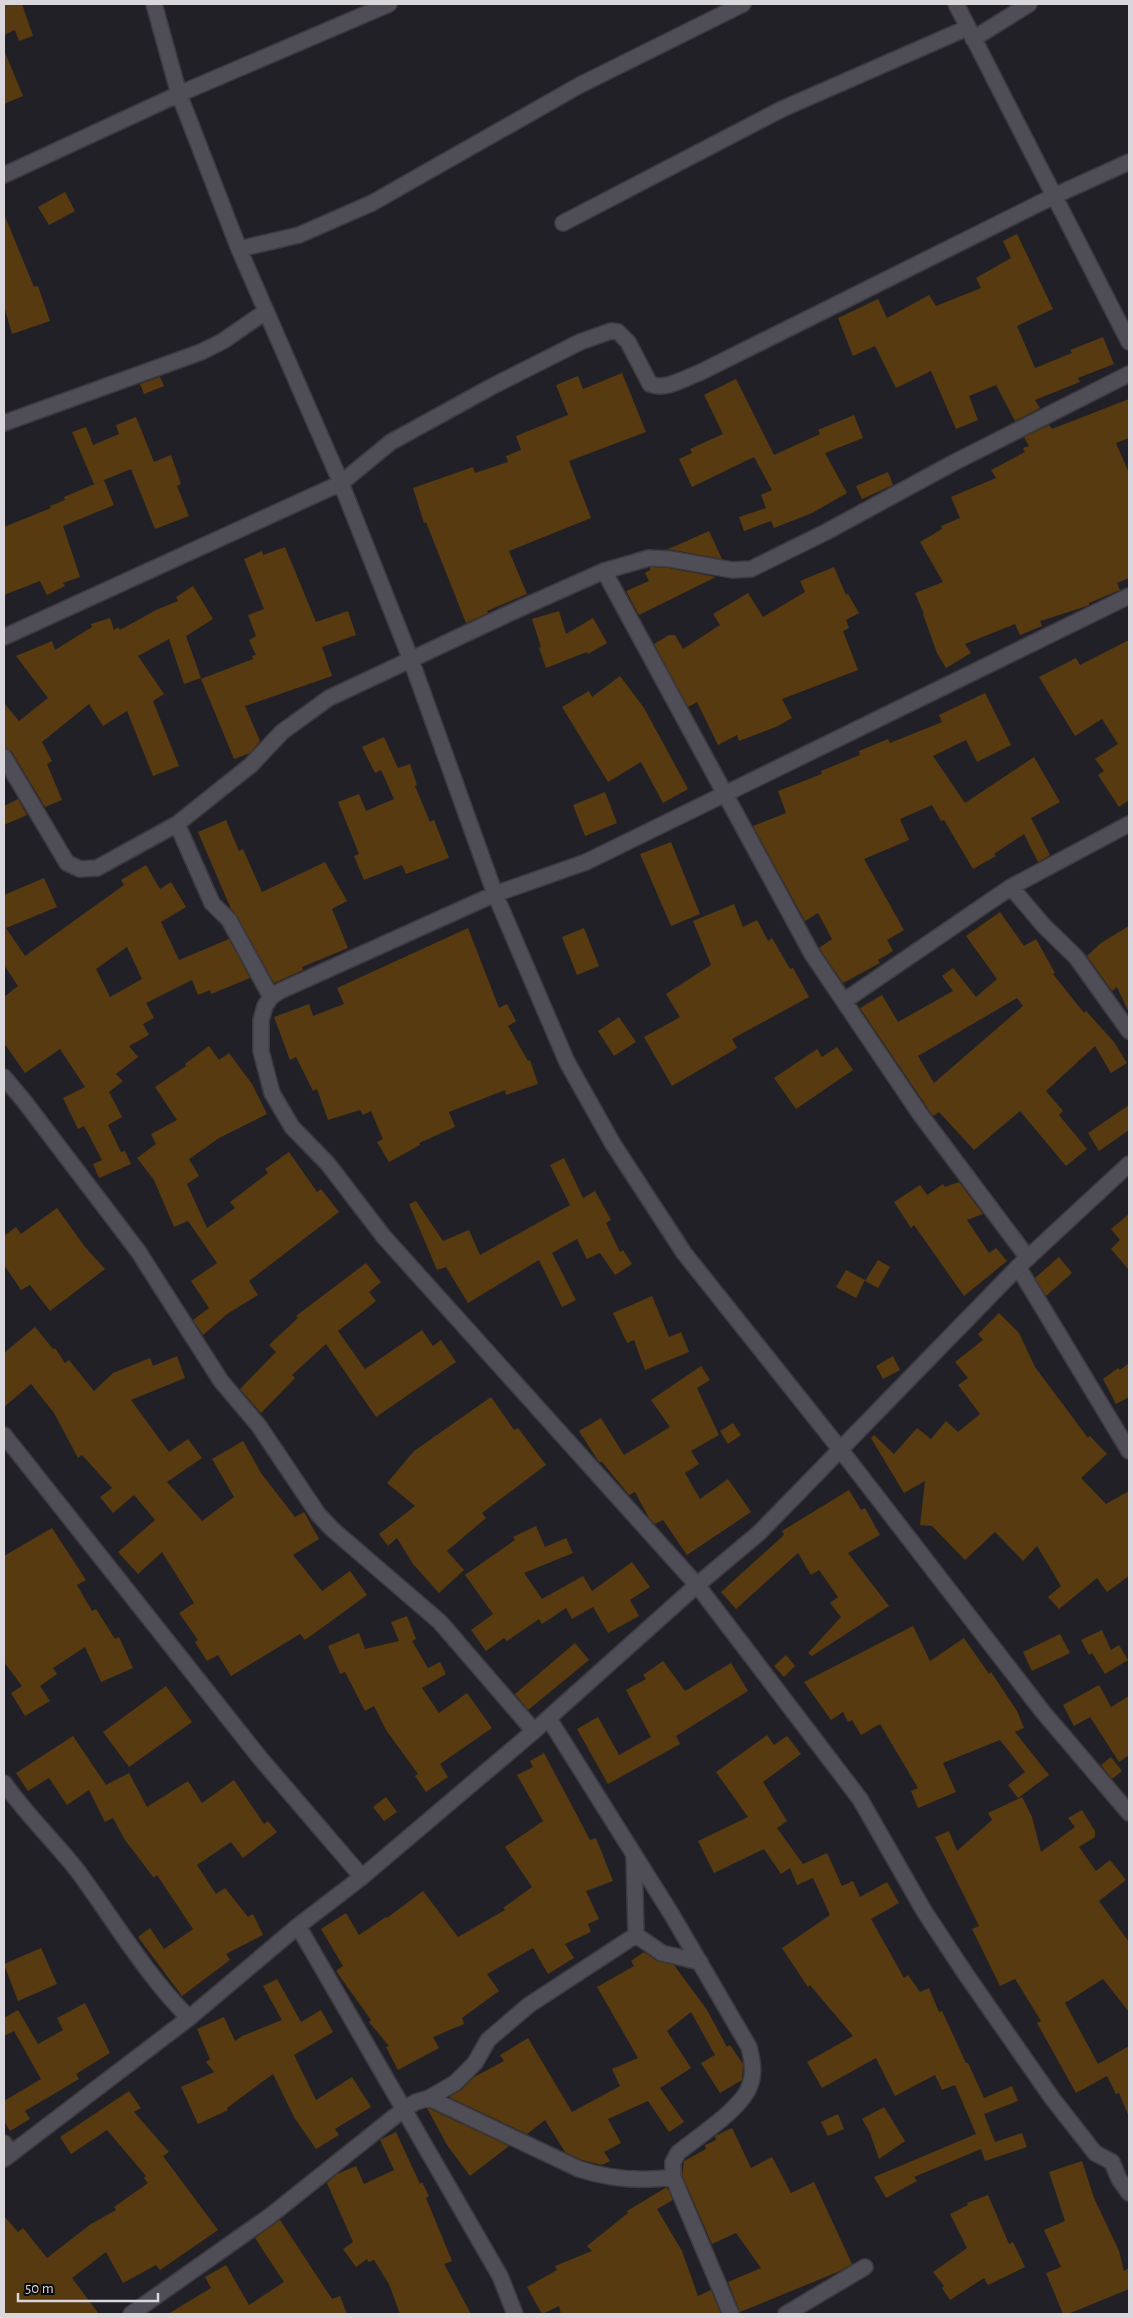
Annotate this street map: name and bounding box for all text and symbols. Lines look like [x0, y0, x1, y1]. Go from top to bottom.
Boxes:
scale bar [18, 2270, 158, 2302]
text: 50 m [25, 2281, 54, 2296]

